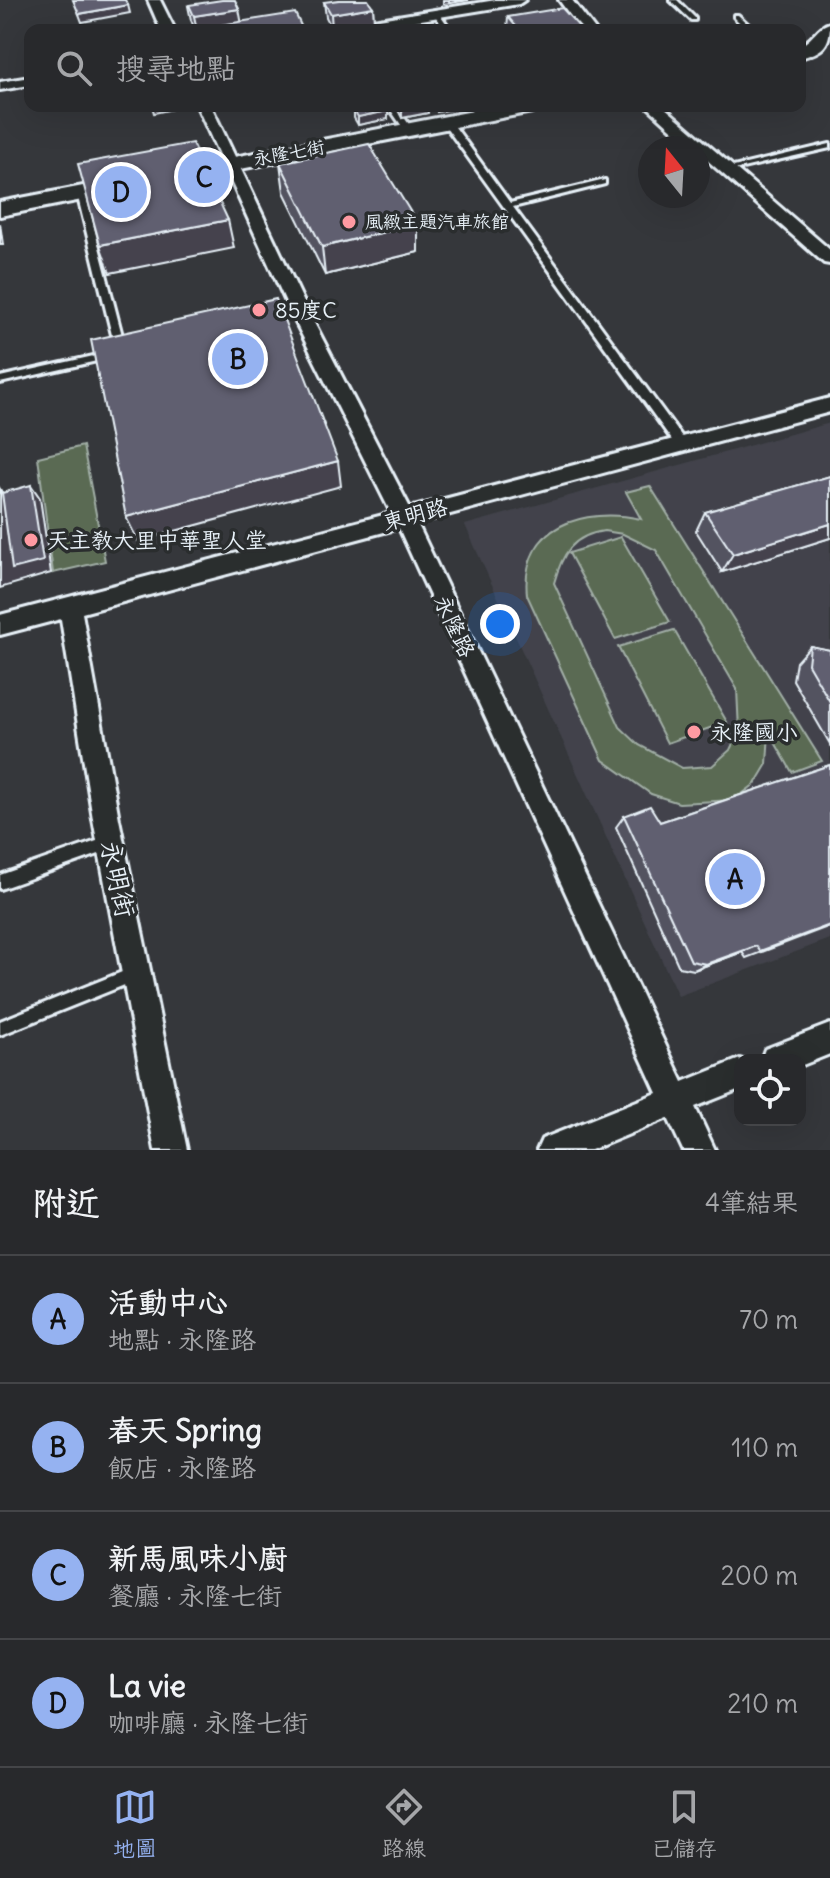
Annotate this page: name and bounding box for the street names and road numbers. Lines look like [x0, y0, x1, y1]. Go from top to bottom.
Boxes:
street label: 永隆七街 [251, 135, 326, 170]
street label: 東明路 [379, 492, 451, 536]
street label: 永隆路 [428, 590, 482, 662]
street label: 永明街 [94, 837, 143, 920]

